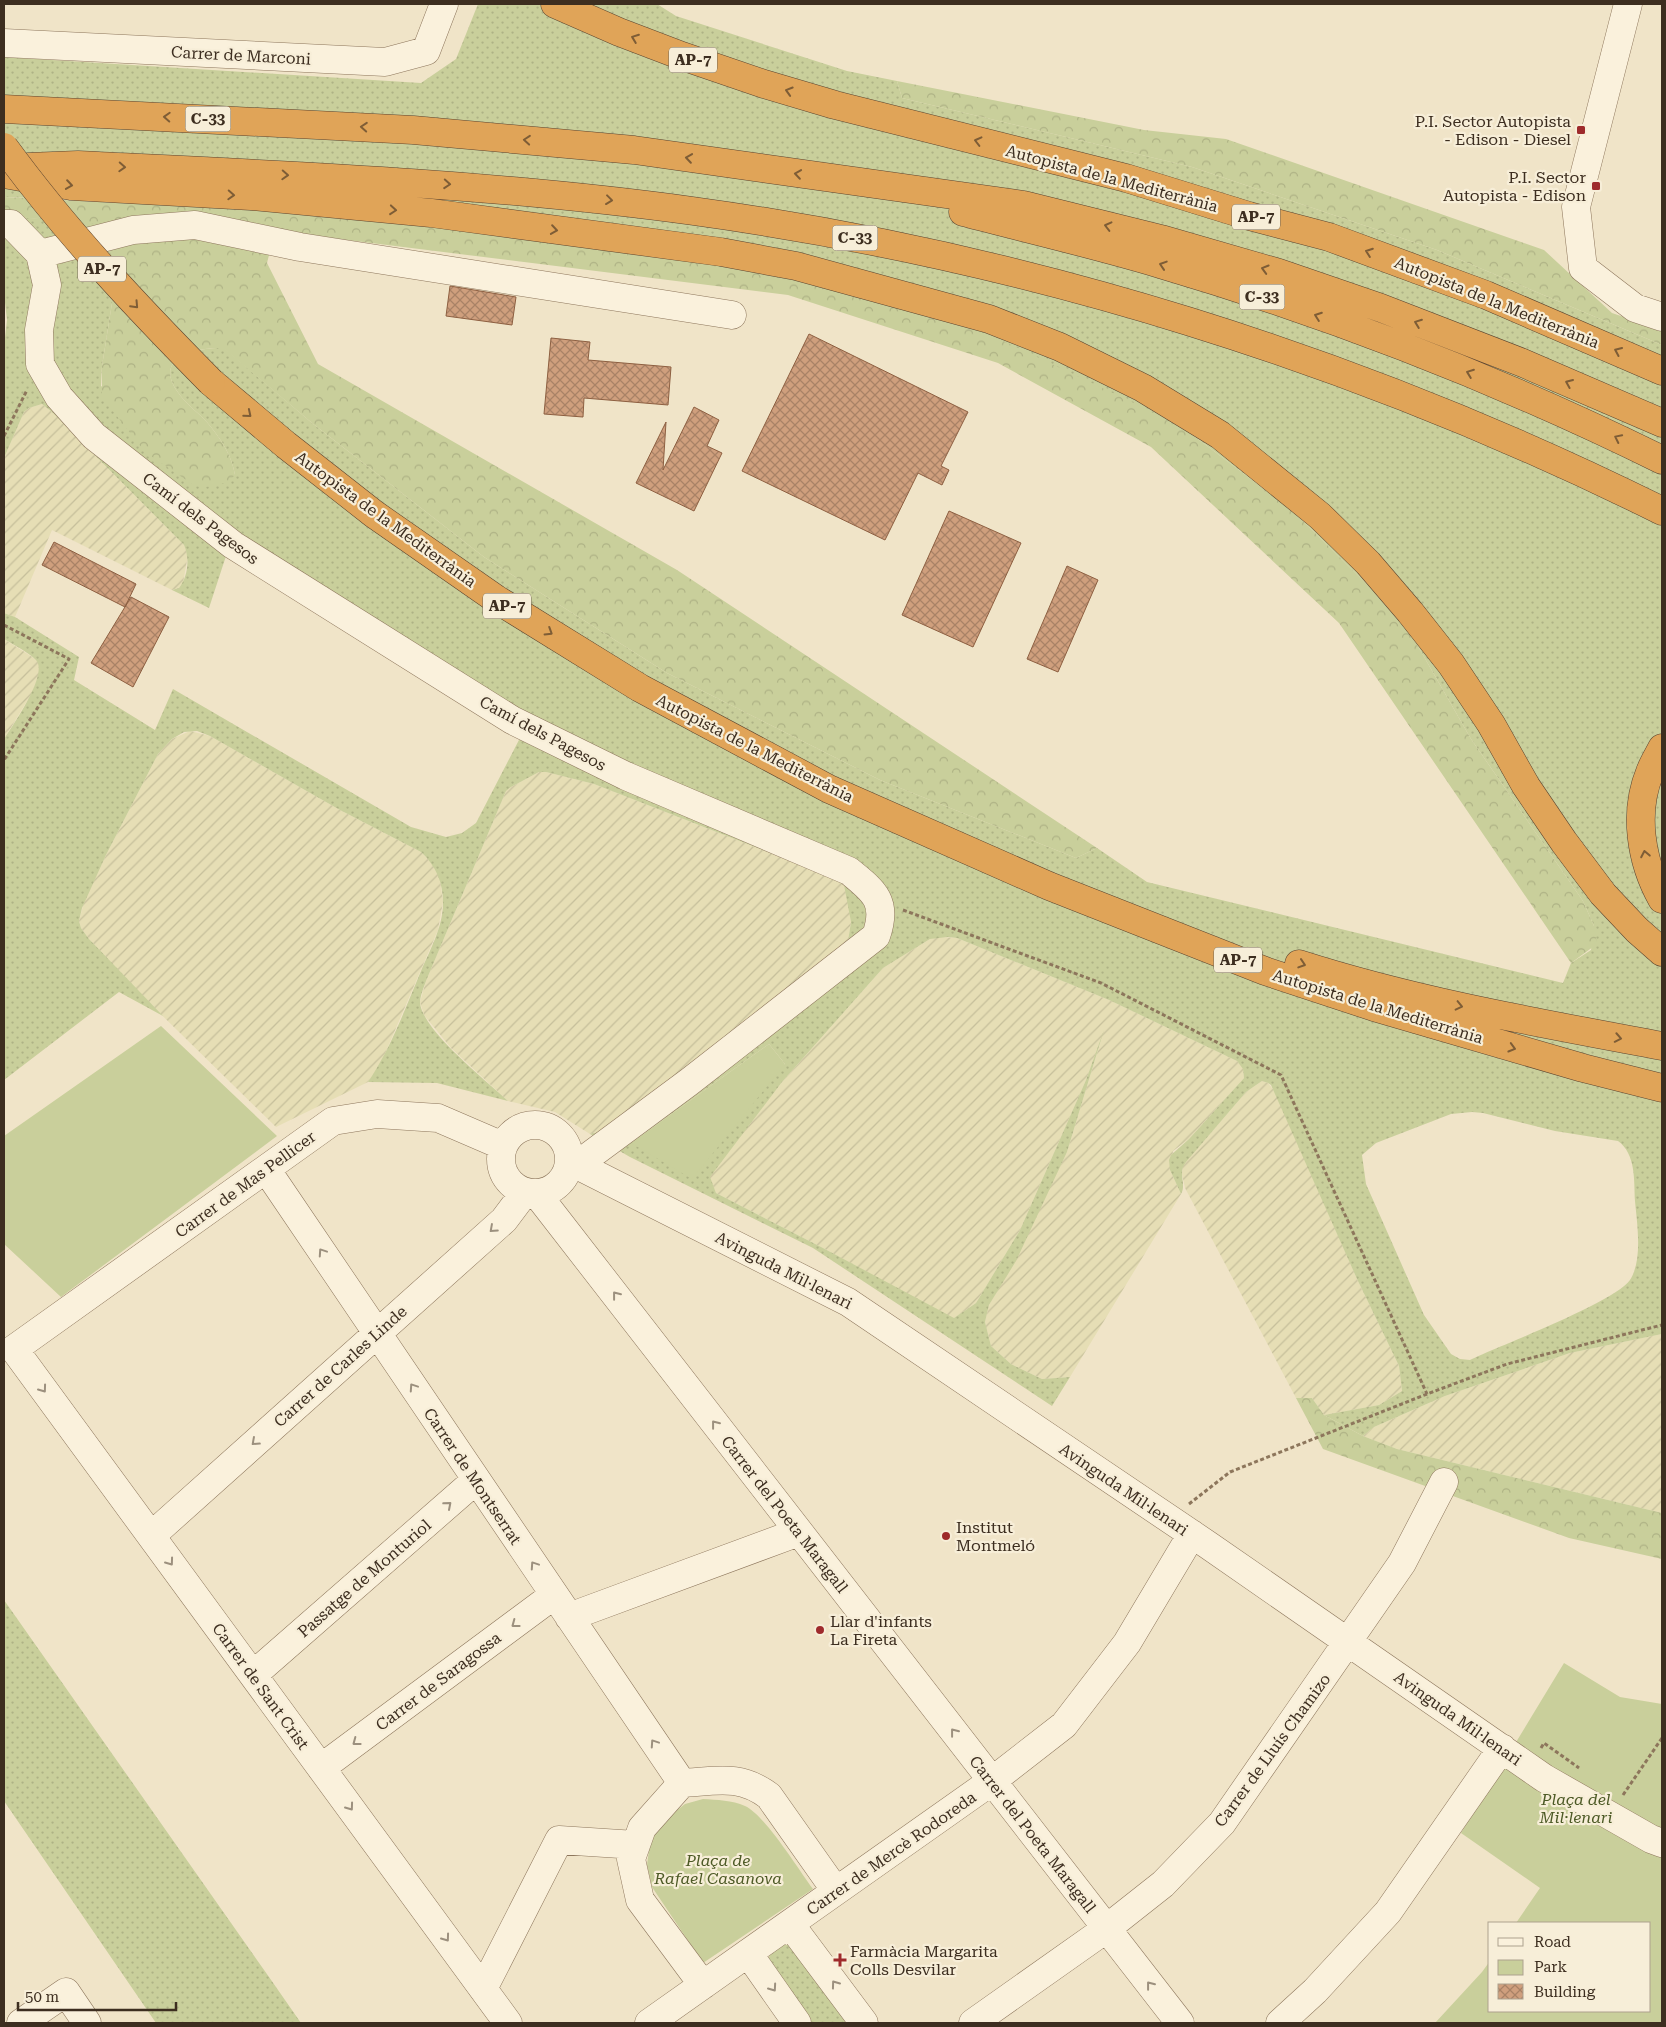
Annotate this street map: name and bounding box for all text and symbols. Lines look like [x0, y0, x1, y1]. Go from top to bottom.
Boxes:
one-way arrow [631, 34, 640, 44]
street label: Carrer de Marconi [171, 42, 311, 69]
road number: AP-7 [669, 48, 717, 72]
one-way arrow [785, 86, 793, 96]
road number: C-33 [186, 106, 230, 132]
one-way arrow [163, 111, 171, 122]
place label: P.I. Sector Autopista - Edison - Diesel [1415, 112, 1571, 149]
one-way arrow [360, 121, 368, 132]
marker: P.I. Sector Autopista - Edison - Diesel [1575, 124, 1587, 136]
one-way arrow [523, 135, 531, 146]
one-way arrow [974, 137, 982, 147]
street label: Autopista de la Mediterrània [1004, 141, 1220, 216]
one-way arrow [684, 153, 693, 163]
one-way arrow [119, 162, 127, 173]
place label: P.I. Sector Autopista - Edison [1443, 168, 1586, 205]
one-way arrow [281, 169, 289, 180]
one-way arrow [793, 169, 802, 179]
one-way arrow [443, 178, 451, 189]
one-way arrow [65, 180, 73, 190]
marker: P.I. Sector Autopista - Edison [1590, 180, 1602, 192]
one-way arrow [227, 190, 235, 201]
one-way arrow [605, 194, 613, 205]
one-way arrow [389, 204, 397, 215]
road number: AP-7 [1232, 204, 1280, 230]
one-way arrow [1104, 221, 1113, 232]
one-way arrow [550, 224, 559, 234]
road number: C-33 [832, 226, 878, 250]
one-way arrow [1366, 248, 1374, 258]
street label: Autopista de la Mediterrània [1392, 253, 1602, 352]
road number: AP-7 [78, 256, 126, 282]
one-way arrow [1160, 261, 1168, 271]
one-way arrow [1261, 264, 1269, 275]
road number: C-33 [1240, 284, 1284, 310]
one-way arrow [129, 300, 138, 309]
one-way arrow [1314, 312, 1322, 322]
one-way arrow [1415, 318, 1423, 328]
one-way arrow [1614, 347, 1623, 358]
one-way arrow [1466, 369, 1474, 379]
one-way arrow [1565, 379, 1574, 390]
one-way arrow [242, 408, 251, 416]
one-way arrow [1615, 435, 1624, 445]
street label: Autopista de la Mediterrània [292, 447, 480, 592]
street label: Camí dels Pagesos [139, 469, 263, 568]
road number: AP-7 [483, 594, 531, 618]
one-way arrow [544, 626, 553, 635]
street label: Autopista de la Mediterrània [653, 690, 857, 807]
street label: Camí dels Pagesos [476, 692, 610, 775]
one-way arrow [1640, 849, 1651, 858]
road number: AP-7 [1214, 948, 1262, 972]
one-way arrow [1297, 958, 1305, 968]
street label: Autopista de la Mediterrània [1270, 965, 1486, 1048]
one-way arrow [1454, 1000, 1463, 1011]
one-way arrow [1613, 1032, 1622, 1042]
one-way arrow [1508, 1042, 1516, 1052]
street label: Carrer de Mas Pellicer [171, 1127, 320, 1242]
one-way arrow [490, 1223, 499, 1232]
street label: Avinguda Mil·lenari [712, 1228, 855, 1313]
one-way arrow [319, 1249, 328, 1258]
one-way arrow [613, 1292, 621, 1301]
street label: Carrer de Carles Linde [270, 1302, 411, 1431]
one-way arrow [37, 1383, 46, 1393]
one-way arrow [410, 1383, 419, 1393]
street label: Carrer de Montserrat [420, 1404, 525, 1548]
one-way arrow [712, 1420, 721, 1430]
street label: Carrer del Poeta Maragall [717, 1432, 852, 1597]
one-way arrow [251, 1437, 260, 1446]
street label: Avinguda Mil·lenari [1056, 1439, 1192, 1540]
one-way arrow [442, 1501, 451, 1510]
street label: Passatge de Monturiol [294, 1515, 435, 1641]
place label: Institut Montmeló [956, 1518, 1035, 1555]
marker: Institut Montmeló [940, 1530, 952, 1542]
one-way arrow [164, 1556, 173, 1566]
one-way arrow [531, 1561, 540, 1571]
place label: Llar d'infants La Fireta [830, 1612, 932, 1649]
one-way arrow [511, 1618, 521, 1627]
street label: Carrer de Sant Crist [208, 1619, 313, 1753]
marker: Llar d'infants La Fireta [814, 1624, 826, 1636]
street label: Carrer de Saragossa [372, 1628, 505, 1735]
street label: Avinguda Mil·lenari [1390, 1667, 1525, 1770]
street label: Carrer de Lluís Chamizo [1210, 1670, 1335, 1831]
one-way arrow [951, 1729, 959, 1738]
one-way arrow [353, 1736, 362, 1744]
one-way arrow [651, 1739, 660, 1748]
street label: Carrer del Poeta Maragall [965, 1752, 1100, 1917]
street label: Carrer de Mercè Rodoreda [803, 1787, 980, 1919]
park label: Plaça del Mil·lenari [1538, 1790, 1613, 1827]
one-way arrow [344, 1801, 353, 1811]
park label: Plaça de Rafael Casanova [653, 1851, 782, 1888]
legend [1488, 1922, 1651, 2012]
one-way arrow [440, 1932, 449, 1942]
text: Road [1534, 1933, 1571, 1951]
place label: Farmàcia Margarita Colls Desvilar [850, 1942, 998, 1979]
marker: Farmàcia Margarita Colls Desvilar [834, 1954, 846, 1966]
text: Park [1534, 1958, 1568, 1976]
scale bar [18, 1980, 175, 2012]
one-way arrow [832, 1981, 840, 1990]
one-way arrow [1147, 1981, 1156, 1991]
one-way arrow [767, 1982, 776, 1992]
text: Building [1534, 1983, 1596, 2001]
text: 50 m [25, 1988, 60, 2006]

